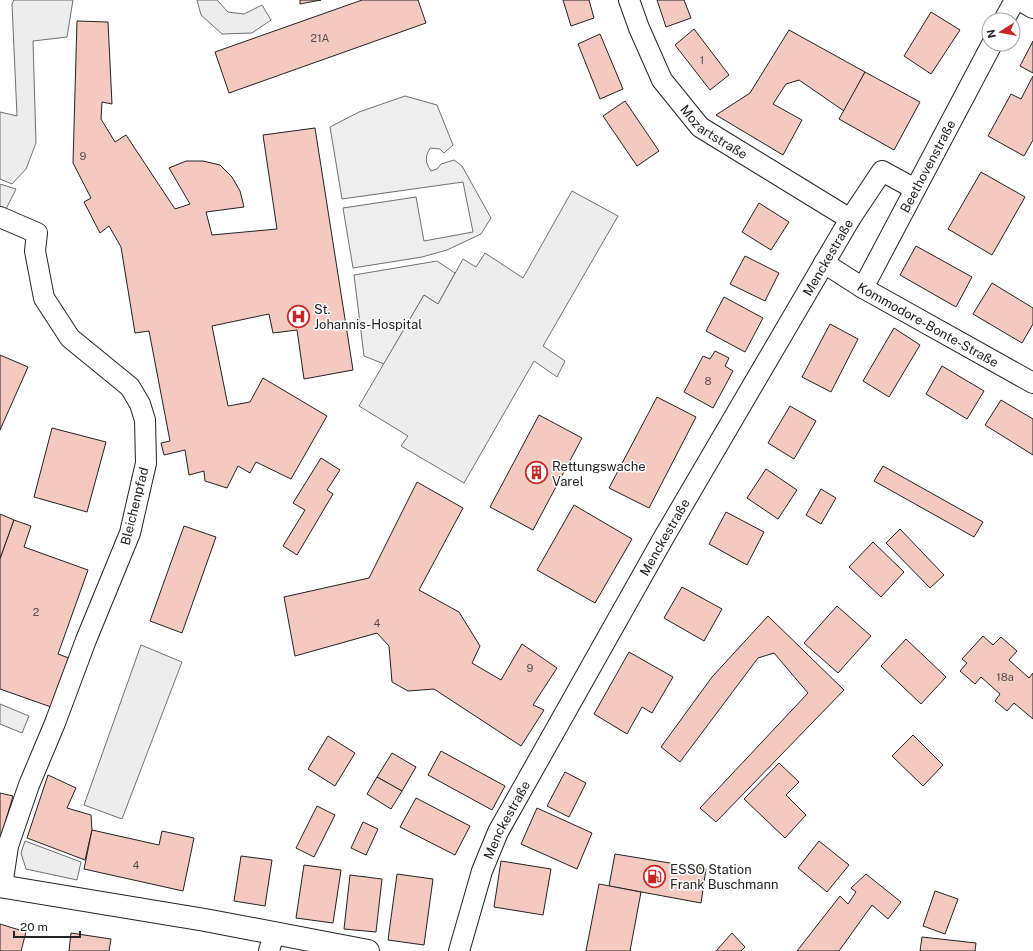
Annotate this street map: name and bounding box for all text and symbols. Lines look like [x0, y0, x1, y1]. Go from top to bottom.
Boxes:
north arrow [981, 12, 1021, 52]
text: N [984, 29, 998, 39]
house number: 21A [311, 32, 330, 44]
house number: 1 [700, 54, 704, 66]
street label: Mozartstraße [677, 102, 750, 162]
street label: Beethovenstraße [897, 117, 959, 215]
house number: 9 [80, 150, 87, 162]
street label: Menckestraße [800, 216, 856, 298]
street label: Kommodore-Bonte-Straße [855, 279, 1001, 370]
place label: St. Johannis-Hospital [314, 302, 422, 332]
hospital icon: St. Johannis-Hospital [286, 303, 312, 329]
house number: 8 [704, 375, 712, 387]
place label: Rettungswache Varel [552, 459, 646, 489]
building icon: Rettungswache Varel [523, 460, 549, 486]
street label: Bleichenpfad [118, 466, 151, 547]
street label: Menckestraße [637, 496, 693, 578]
house number: 2 [33, 606, 40, 618]
house number: 4 [374, 617, 381, 629]
house number: 9 [527, 662, 534, 674]
house number: 18a [996, 671, 1014, 683]
street label: Menckestraße [481, 778, 533, 861]
house number: 4 [133, 859, 140, 871]
place label: ESSO Station Frank Buschmann [670, 862, 778, 892]
fuel station icon: ESSO Station Frank Buschmann [642, 863, 668, 889]
scale bar [14, 913, 80, 939]
text: 20 m [20, 920, 48, 934]

